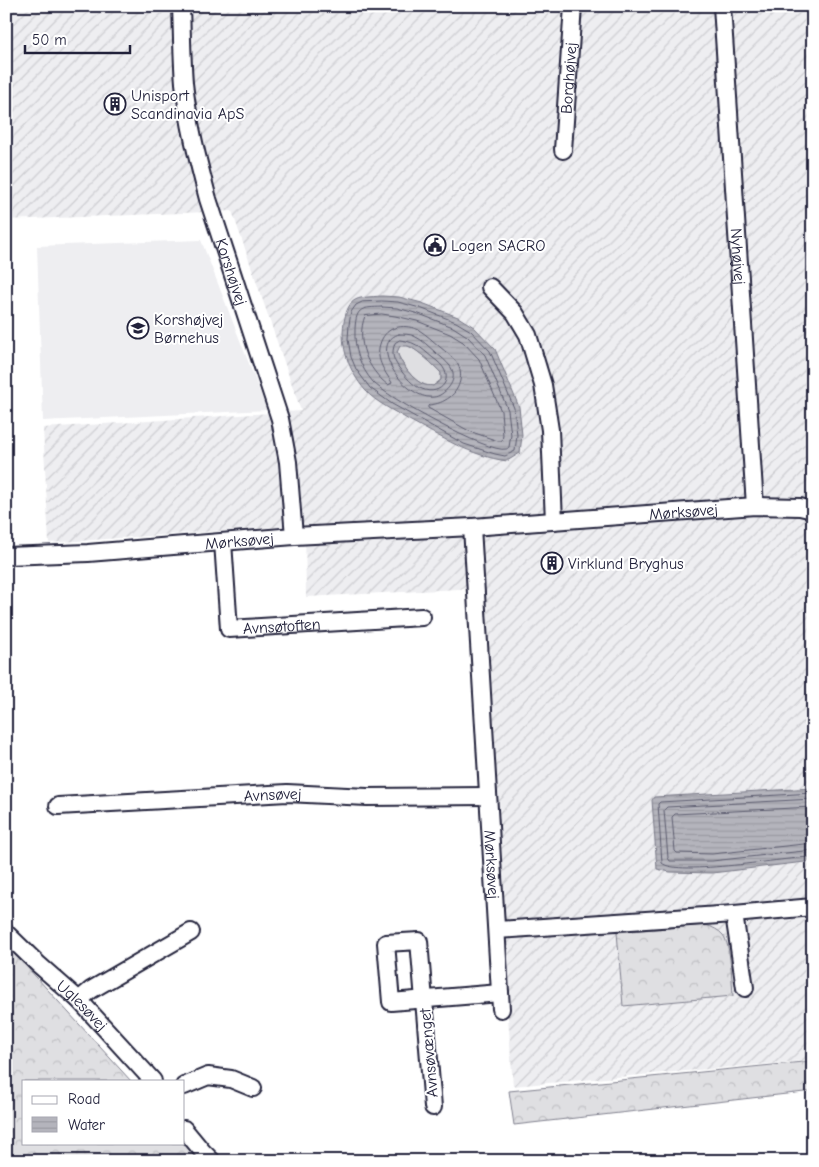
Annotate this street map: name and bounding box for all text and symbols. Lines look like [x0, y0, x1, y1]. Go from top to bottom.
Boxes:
scale bar [25, 22, 130, 54]
text: 50 m [32, 31, 67, 49]
street label: Borghøjvej [558, 42, 580, 115]
place label: Unisport Scandinavia ApS [131, 87, 245, 123]
building icon: Unisport Scandinavia ApS [103, 92, 127, 116]
street label: Nyhøjvej [727, 228, 748, 285]
public building icon: Logen SACRO [423, 233, 447, 257]
street label: Korshøjvej [211, 236, 250, 308]
place label: Logen SACRO [451, 237, 546, 255]
place label: Korshøjvej Børnehus [154, 311, 223, 347]
school or university icon: Korshøjvej Børnehus [126, 316, 150, 340]
street label: Mørksøvej [648, 501, 719, 524]
street label: Mørksøvej [204, 530, 275, 553]
building icon: Virklund Bryghus [540, 551, 564, 575]
place label: Virklund Bryghus [568, 555, 684, 573]
street label: Avnsøtoften [242, 615, 321, 638]
street label: Avnsøvej [243, 785, 302, 805]
street label: Mørksøvej [480, 829, 502, 899]
street label: Uglesøvej [53, 977, 111, 1035]
street label: Avnsøvænget [416, 1007, 442, 1098]
legend [22, 1080, 185, 1144]
text: Road [68, 1090, 100, 1108]
text: Water [68, 1116, 105, 1134]

